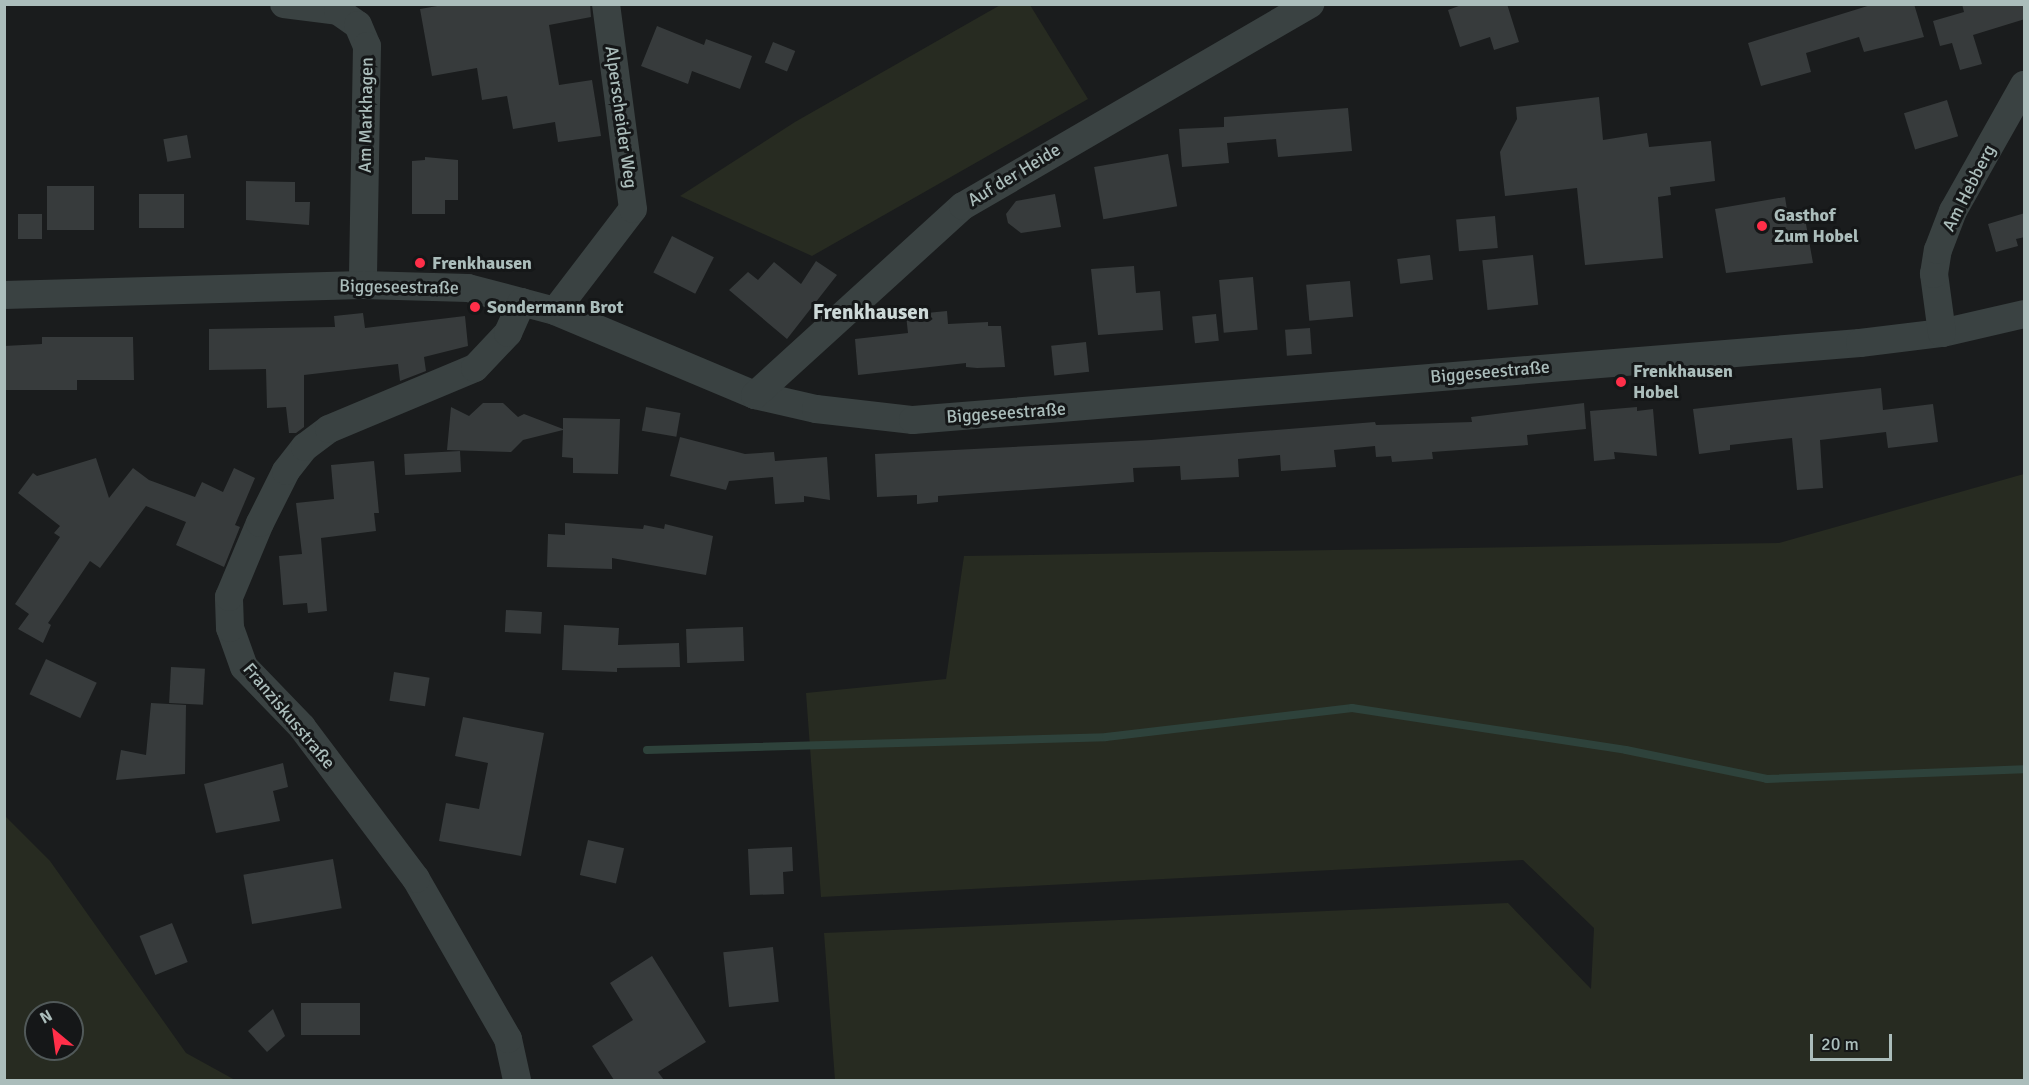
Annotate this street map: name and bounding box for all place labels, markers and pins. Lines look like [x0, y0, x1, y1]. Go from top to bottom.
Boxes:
place label: Gasthof Zum Hobel [1774, 205, 1859, 248]
marker: Gasthof Zum Hobel [1755, 219, 1769, 233]
place label: Frenkhausen [432, 252, 532, 274]
marker: Frenkhausen [413, 256, 427, 270]
place label: Sondermann Brot [487, 296, 623, 318]
marker: Sondermann Brot [468, 300, 482, 314]
place label: Frenkhausen Hobel [1633, 361, 1733, 404]
marker: Frenkhausen Hobel [1614, 375, 1628, 389]

